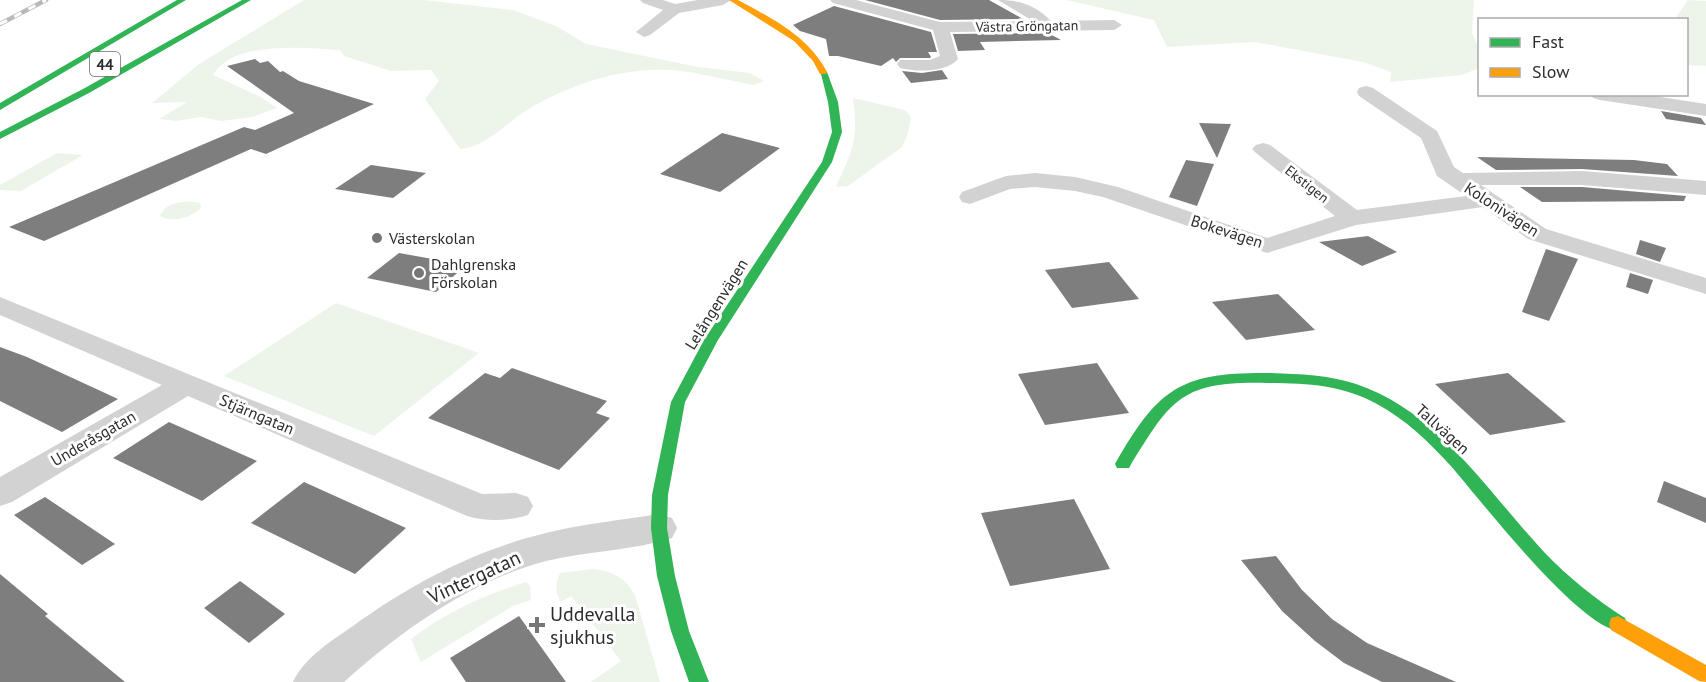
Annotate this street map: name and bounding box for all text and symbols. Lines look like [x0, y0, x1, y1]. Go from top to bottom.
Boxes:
street label: Västra Gröngatan [975, 16, 1078, 36]
legend [1478, 18, 1688, 96]
text: Fast [1532, 30, 1564, 53]
road number: 44 [90, 52, 120, 76]
text: Slow [1532, 60, 1570, 83]
street label: Ekstigen [1281, 161, 1333, 207]
street label: Kolonivägen [1461, 177, 1543, 241]
street label: Bokevägen [1189, 210, 1265, 252]
place label: Västerskolan [388, 228, 475, 248]
marker: Västerskolan [370, 231, 384, 245]
place label: Dahlgrenska Förskolan [431, 254, 516, 292]
street label: Lelångenvägen [680, 255, 752, 353]
marker: Dahlgrenska Förskolan [412, 266, 426, 280]
street label: Stjärngatan [217, 389, 297, 439]
street label: Tallvägen [1412, 400, 1474, 458]
street label: Underåsgatan [47, 406, 139, 470]
street label: Vintergatan [423, 544, 525, 610]
place label: Uddevalla sjukhus [550, 601, 635, 650]
marker: Uddevalla sjukhus [528, 616, 546, 634]

